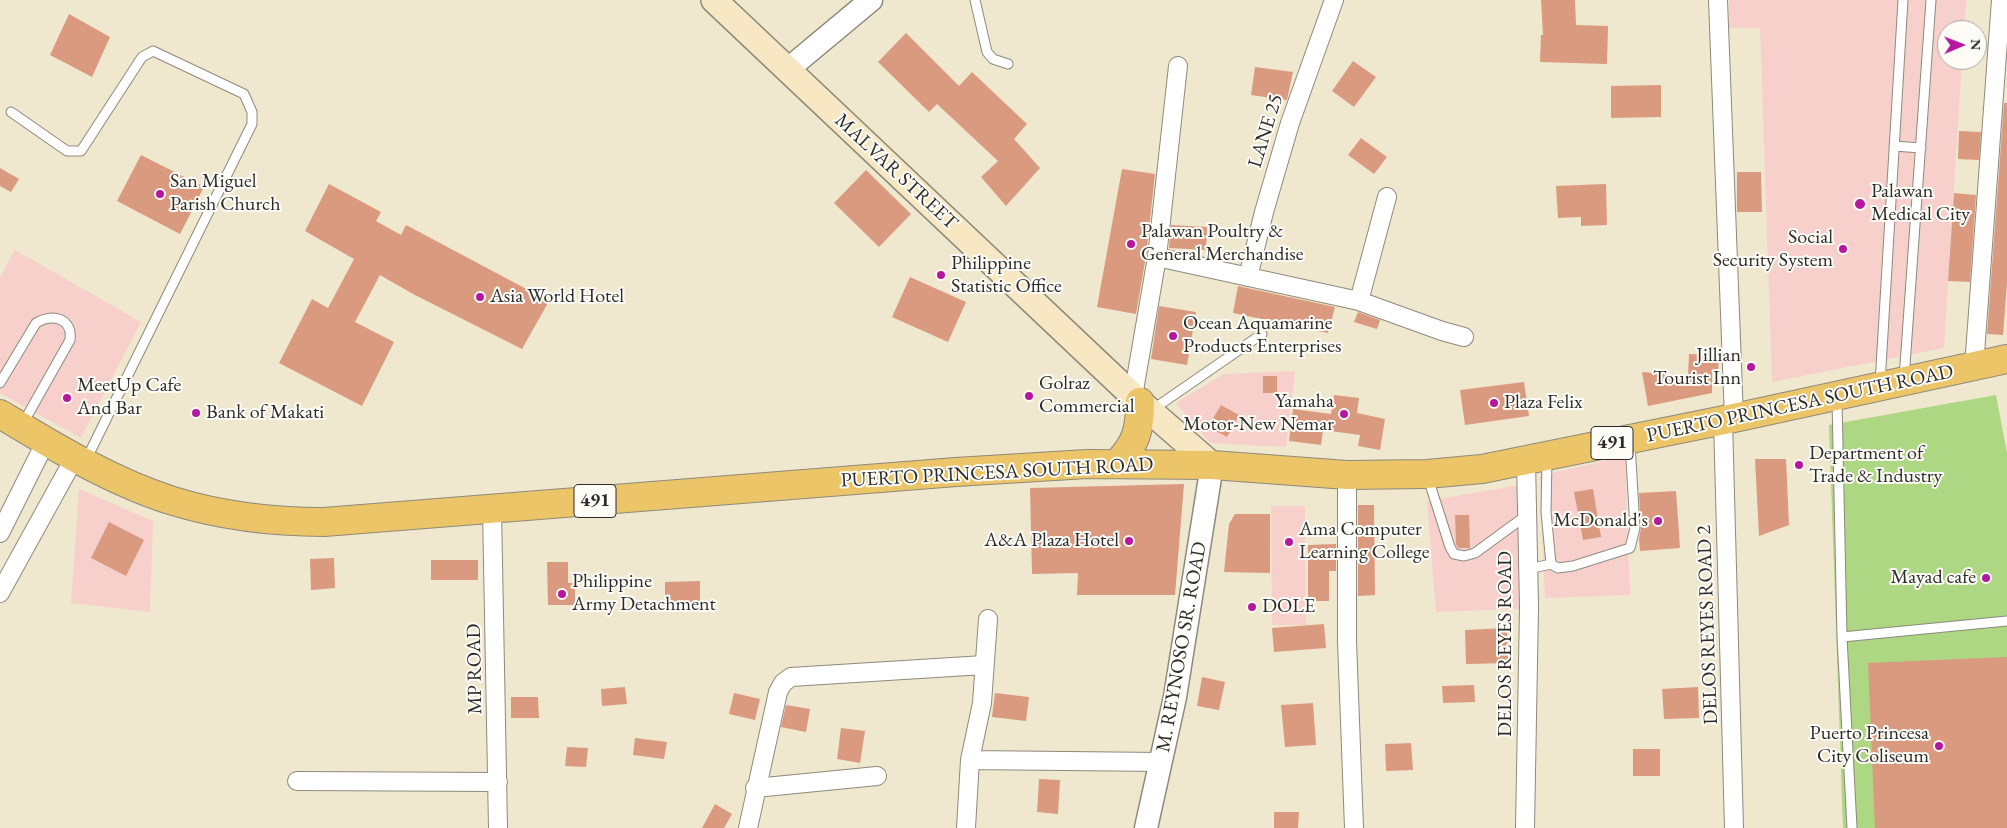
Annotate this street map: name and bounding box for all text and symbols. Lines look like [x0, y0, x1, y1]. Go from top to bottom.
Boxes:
north arrow [1937, 20, 1987, 70]
text: N [1967, 39, 1985, 51]
street label: LANE 25 [1243, 91, 1289, 171]
street label: MALVAR STREET [830, 109, 962, 235]
place label: San Miguel Parish Church [170, 170, 281, 217]
place label: Palawan Medical City [1871, 180, 1970, 227]
marker: San Miguel Parish Church [154, 188, 166, 200]
marker: Palawan Medical City [1853, 197, 1867, 211]
place label: Palawan Poultry & General Merchandise [1141, 220, 1304, 267]
place label: Social Security System [1713, 226, 1833, 273]
marker: Palawan Poultry & General Merchandise [1125, 238, 1137, 250]
marker: Social Security System [1837, 243, 1849, 255]
place label: Philippine Statistic Office [951, 252, 1062, 299]
marker: Philippine Statistic Office [935, 269, 947, 281]
place label: Asia World Hotel [490, 285, 624, 309]
marker: Asia World Hotel [474, 291, 486, 303]
place label: Ocean Aquamarine Products Enterprises [1183, 312, 1341, 359]
marker: Ocean Aquamarine Products Enterprises [1167, 330, 1179, 342]
place label: Jillian Tourist Inn [1653, 344, 1741, 391]
street label: PUERTO PRINCESA SOUTH ROAD [1644, 360, 1956, 448]
marker: Jillian Tourist Inn [1745, 361, 1757, 373]
place label: Golraz Commercial [1039, 372, 1135, 419]
place label: MeetUp Cafe And Bar [77, 374, 181, 421]
marker: Golraz Commercial [1023, 390, 1035, 402]
place label: Yamaha Motor-New Nemar [1183, 390, 1334, 437]
place label: Plaza Felix [1504, 391, 1583, 415]
marker: MeetUp Cafe And Bar [61, 392, 73, 404]
marker: Plaza Felix [1488, 397, 1500, 409]
place label: Bank of Makati [206, 401, 324, 425]
marker: Bank of Makati [190, 407, 202, 419]
marker: Yamaha Motor-New Nemar [1338, 408, 1350, 420]
road number: 491 [1591, 426, 1633, 459]
place label: Department of Trade & Industry [1809, 442, 1942, 489]
street label: PUERTO PRINCESA SOUTH ROAD [840, 453, 1154, 493]
marker: Department of Trade & Industry [1793, 459, 1805, 471]
road number: 491 [574, 484, 616, 518]
place label: McDonald's [1553, 509, 1648, 533]
marker: McDonald's [1652, 515, 1664, 527]
place label: Ama Computer Learning College [1299, 518, 1430, 565]
street label: DELOS REYES ROAD 2 [1693, 525, 1723, 725]
place label: A&A Plaza Hotel [984, 529, 1119, 553]
marker: A&A Plaza Hotel [1123, 535, 1135, 547]
marker: Ama Computer Learning College [1283, 536, 1295, 548]
street label: M. REYNOSO SR. ROAD [1152, 540, 1212, 754]
street label: DELOS REYES ROAD [1494, 551, 1518, 737]
place label: Mayad cafe [1891, 566, 1976, 590]
place label: Philippine Army Detachment [572, 570, 716, 617]
marker: Mayad cafe [1980, 572, 1992, 584]
marker: Philippine Army Detachment [556, 588, 568, 600]
place label: DOLE [1262, 595, 1315, 619]
marker: DOLE [1246, 601, 1258, 613]
street label: MP ROAD [462, 623, 488, 715]
place label: Puerto Princesa City Coliseum [1810, 722, 1929, 769]
marker: Puerto Princesa City Coliseum [1933, 740, 1945, 752]

